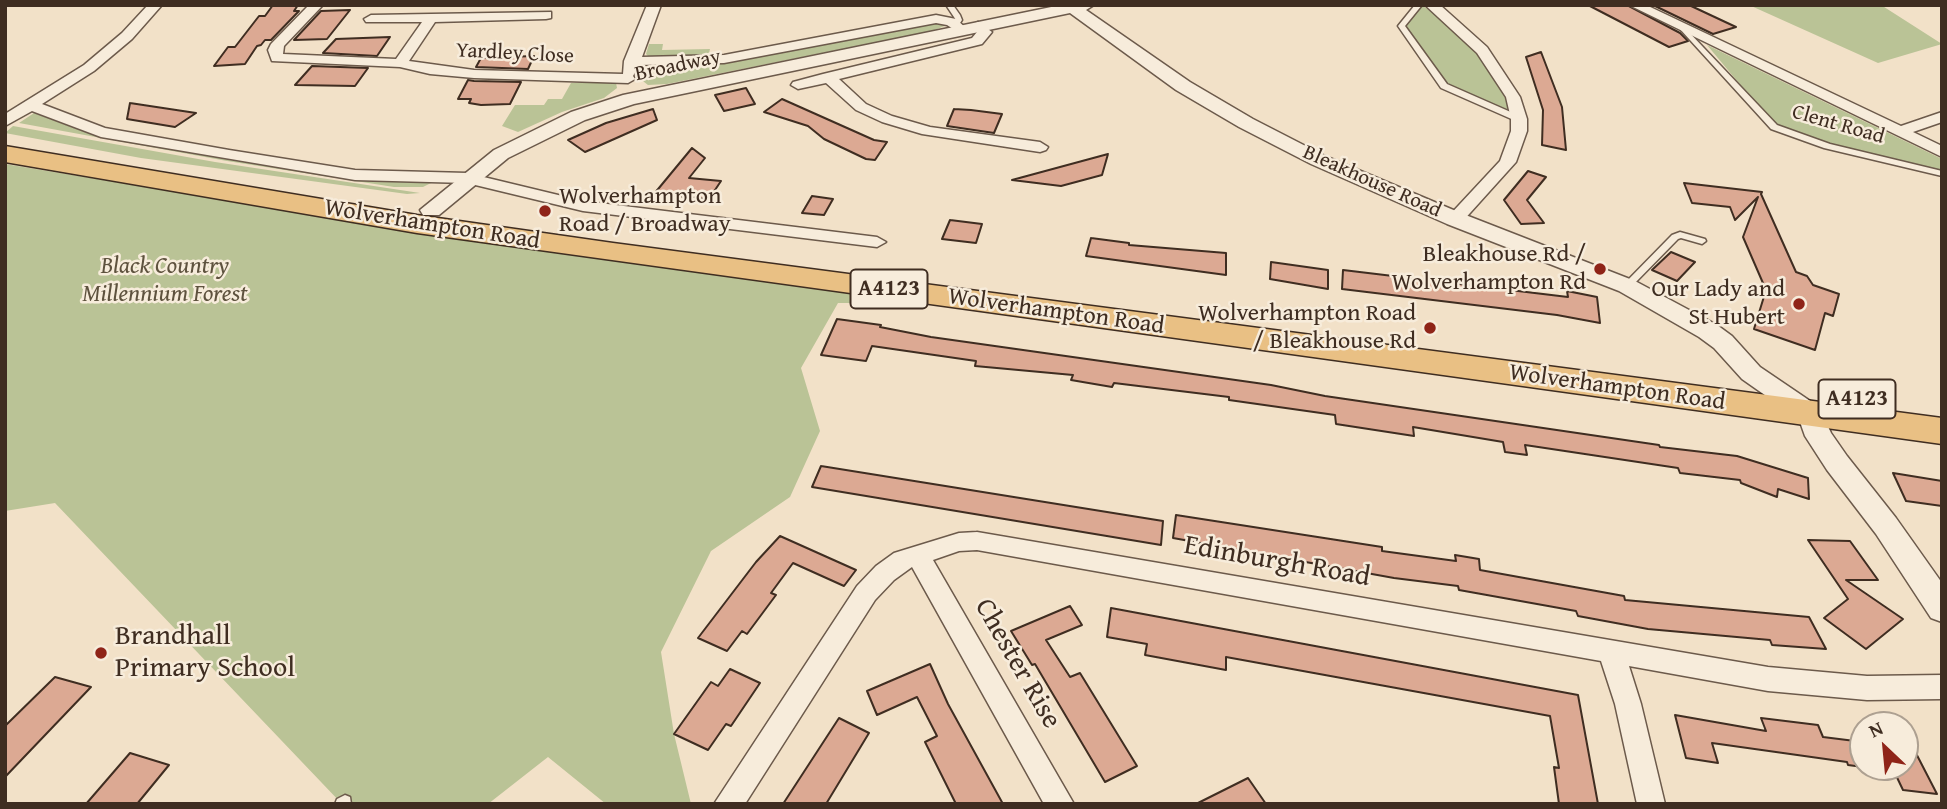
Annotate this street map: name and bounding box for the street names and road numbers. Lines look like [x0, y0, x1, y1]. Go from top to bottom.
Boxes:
street label: Yardley Close [455, 38, 575, 70]
street label: Broadway [633, 45, 723, 87]
street label: Clent Road [1789, 100, 1887, 150]
street label: Bleakhouse Road [1299, 140, 1445, 224]
street label: Wolverhampton Road [322, 194, 542, 256]
road number: A4123 [850, 270, 928, 308]
street label: Wolverhampton Road [946, 283, 1166, 341]
street label: Wolverhampton Road [1507, 359, 1727, 417]
road number: A4123 [1818, 380, 1896, 418]
street label: Edinburgh Road [1181, 529, 1373, 595]
street label: Chester Rise [966, 593, 1068, 735]

